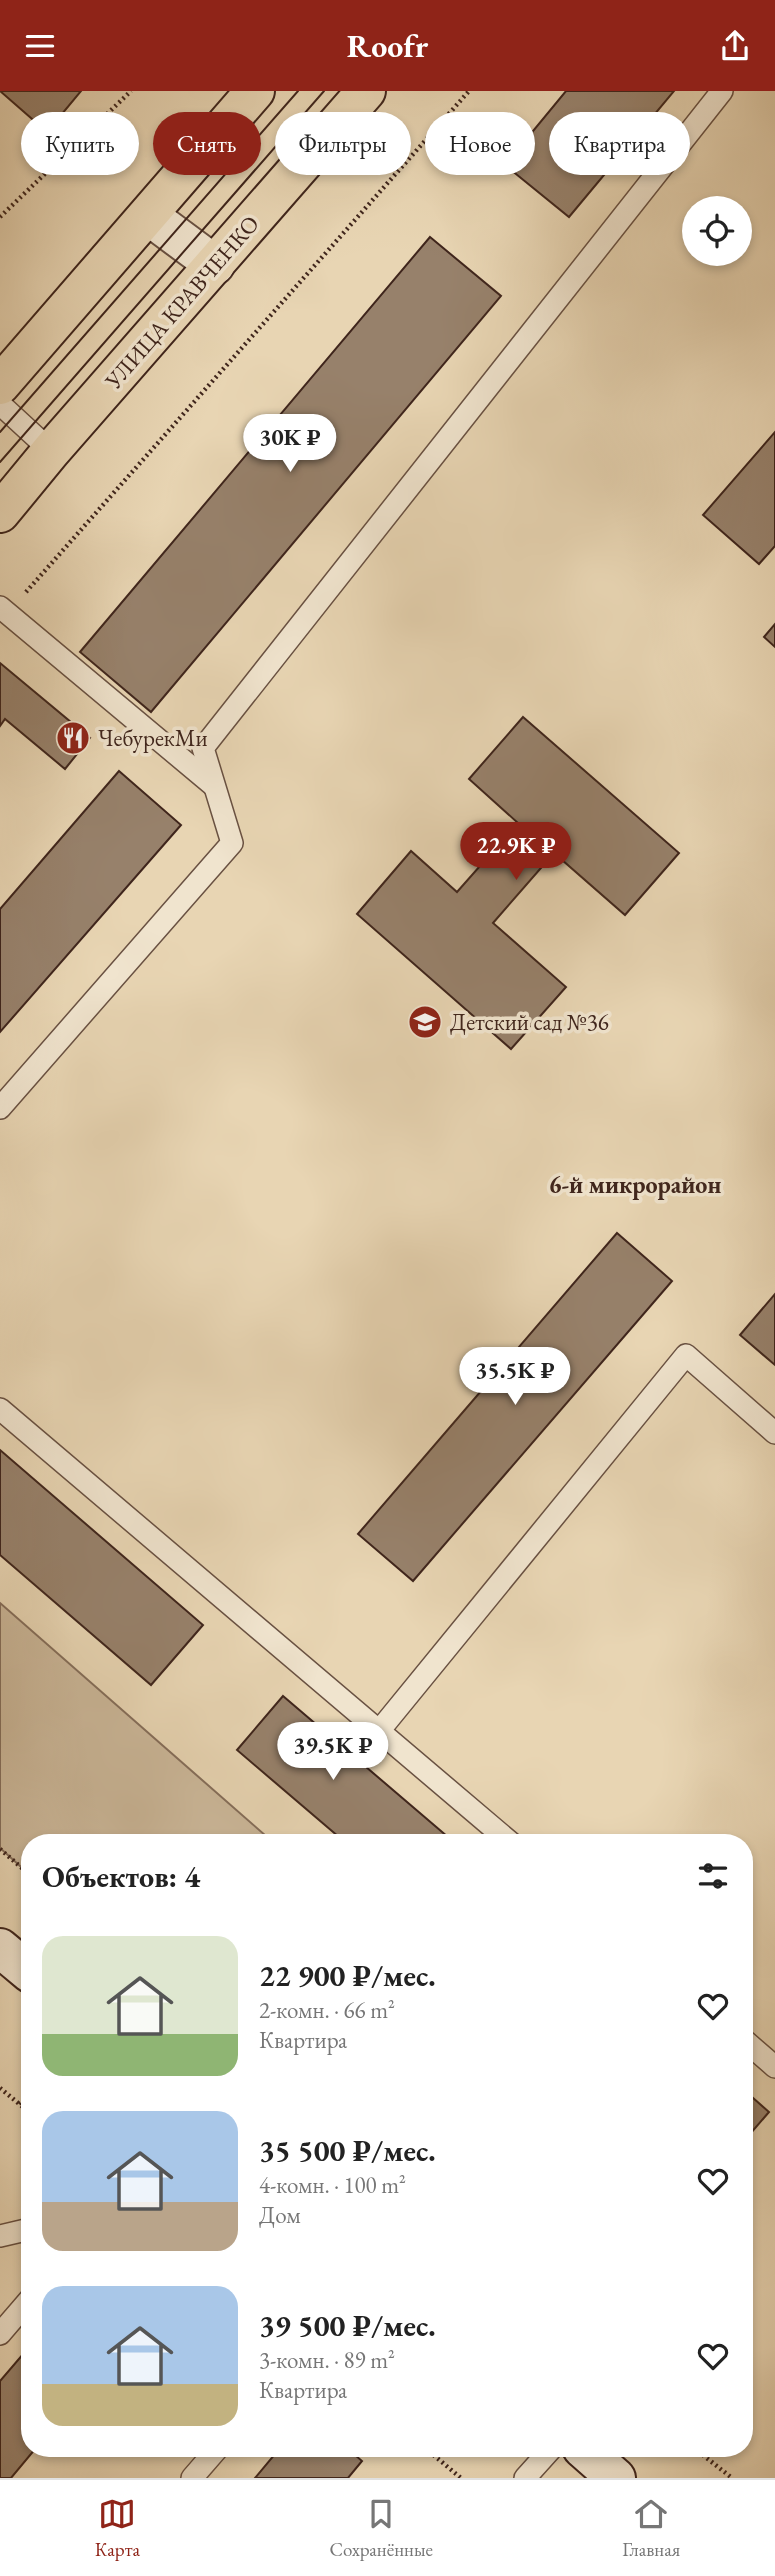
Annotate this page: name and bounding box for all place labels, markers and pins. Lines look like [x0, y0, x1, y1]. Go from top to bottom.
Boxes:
pin: 30K ₽ [241, 415, 339, 474]
restaurant icon: ЧебурекМи [54, 719, 92, 757]
place label: ЧебурекМи [98, 723, 208, 753]
pin: 22.9K ₽ [451, 823, 581, 882]
school or university icon: Детский сад №36 [406, 1003, 444, 1041]
place label: Детский сад №36 [450, 1007, 609, 1037]
pin: 35.5K ₽ [450, 1347, 580, 1407]
pin: 39.5K ₽ [268, 1723, 398, 1782]

